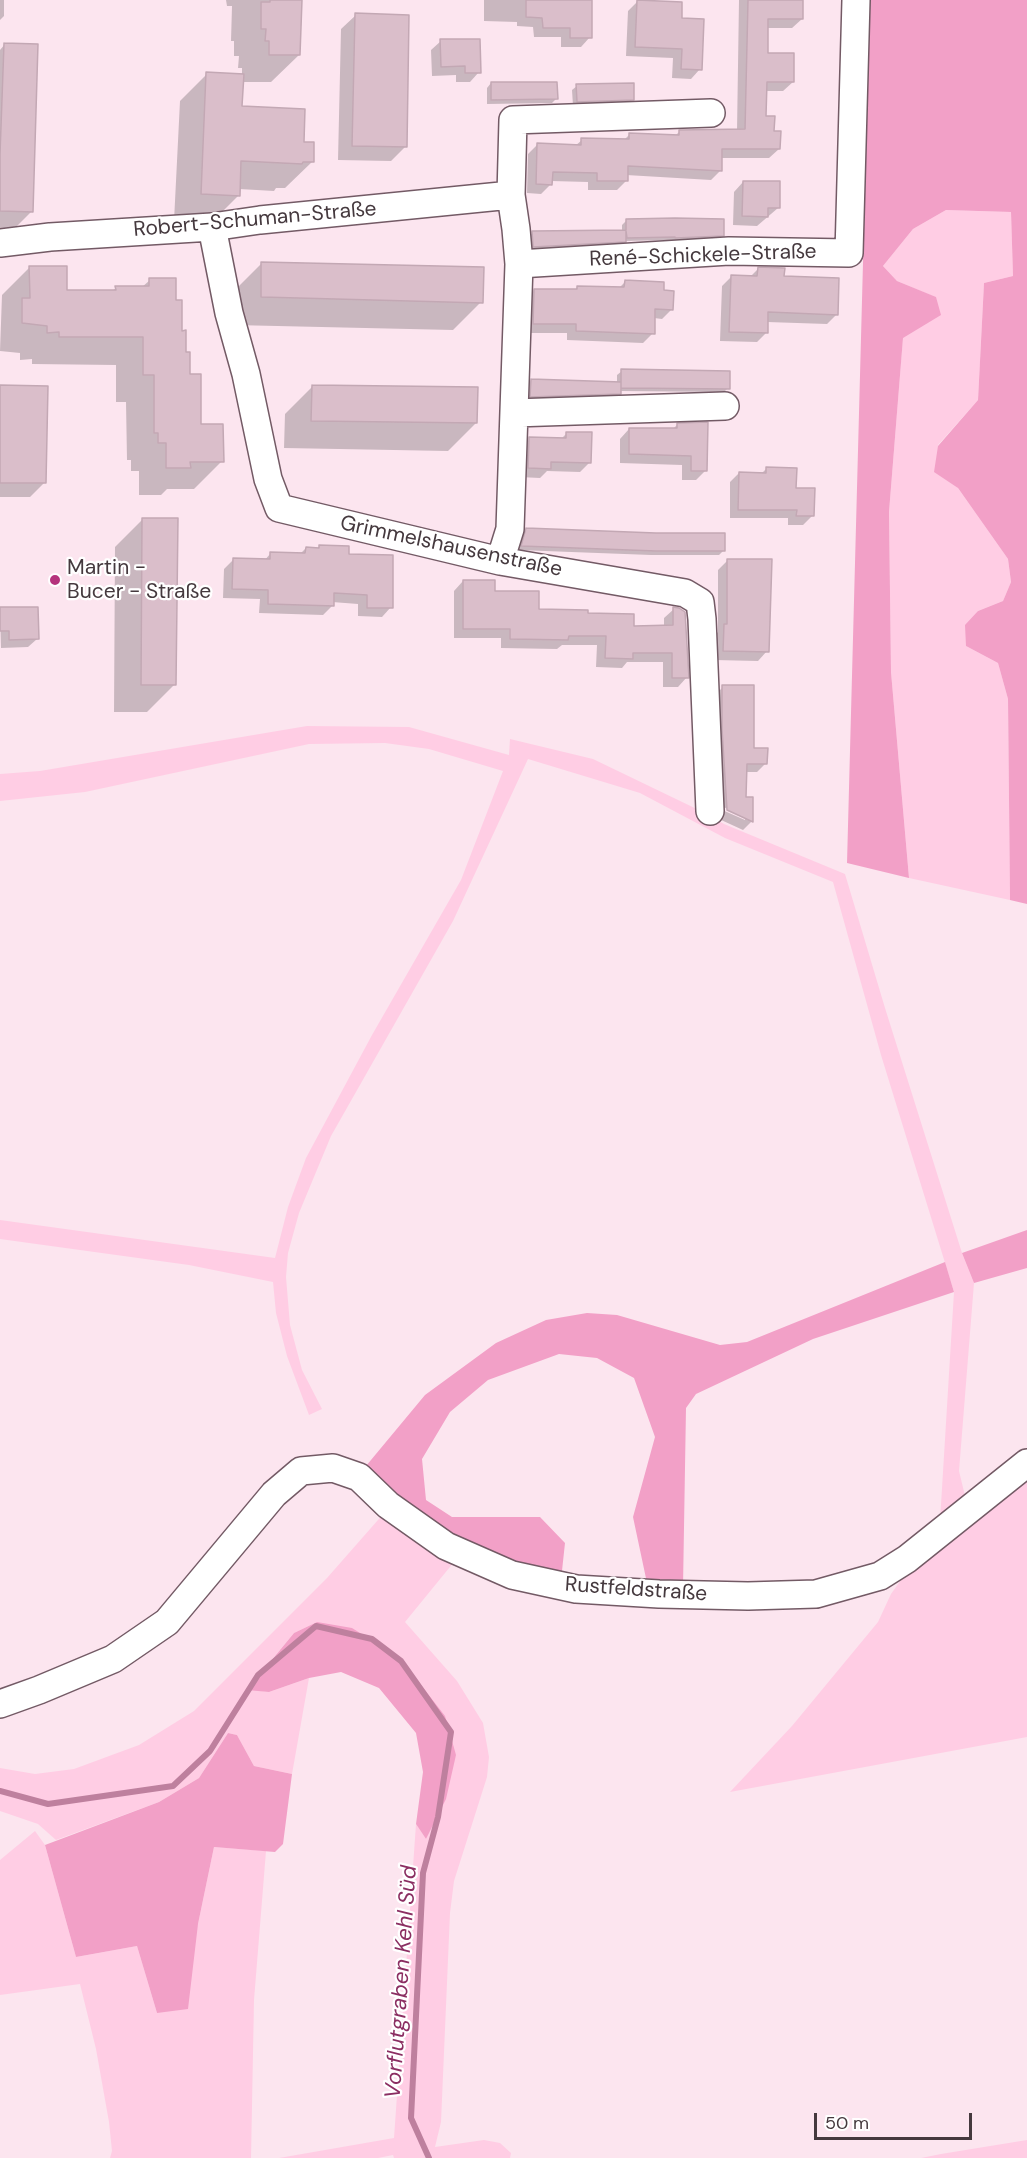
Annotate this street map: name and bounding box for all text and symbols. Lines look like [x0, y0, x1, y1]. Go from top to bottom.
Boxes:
street label: Robert-Schuman-Straße [133, 197, 377, 243]
street label: René-Schickele-Straße [589, 239, 817, 273]
street label: Grimmelshausenstraße [338, 511, 564, 583]
place label: Martin - Bucer - Straße [67, 555, 211, 605]
marker: Martin - Bucer - Straße [48, 573, 62, 587]
street label: Rustfeldstraße [564, 1572, 708, 1608]
water label: Vorflutgraben Kehl Süd [381, 1865, 423, 2099]
scale bar [817, 2101, 974, 2139]
text: 50 m [825, 2111, 869, 2135]

